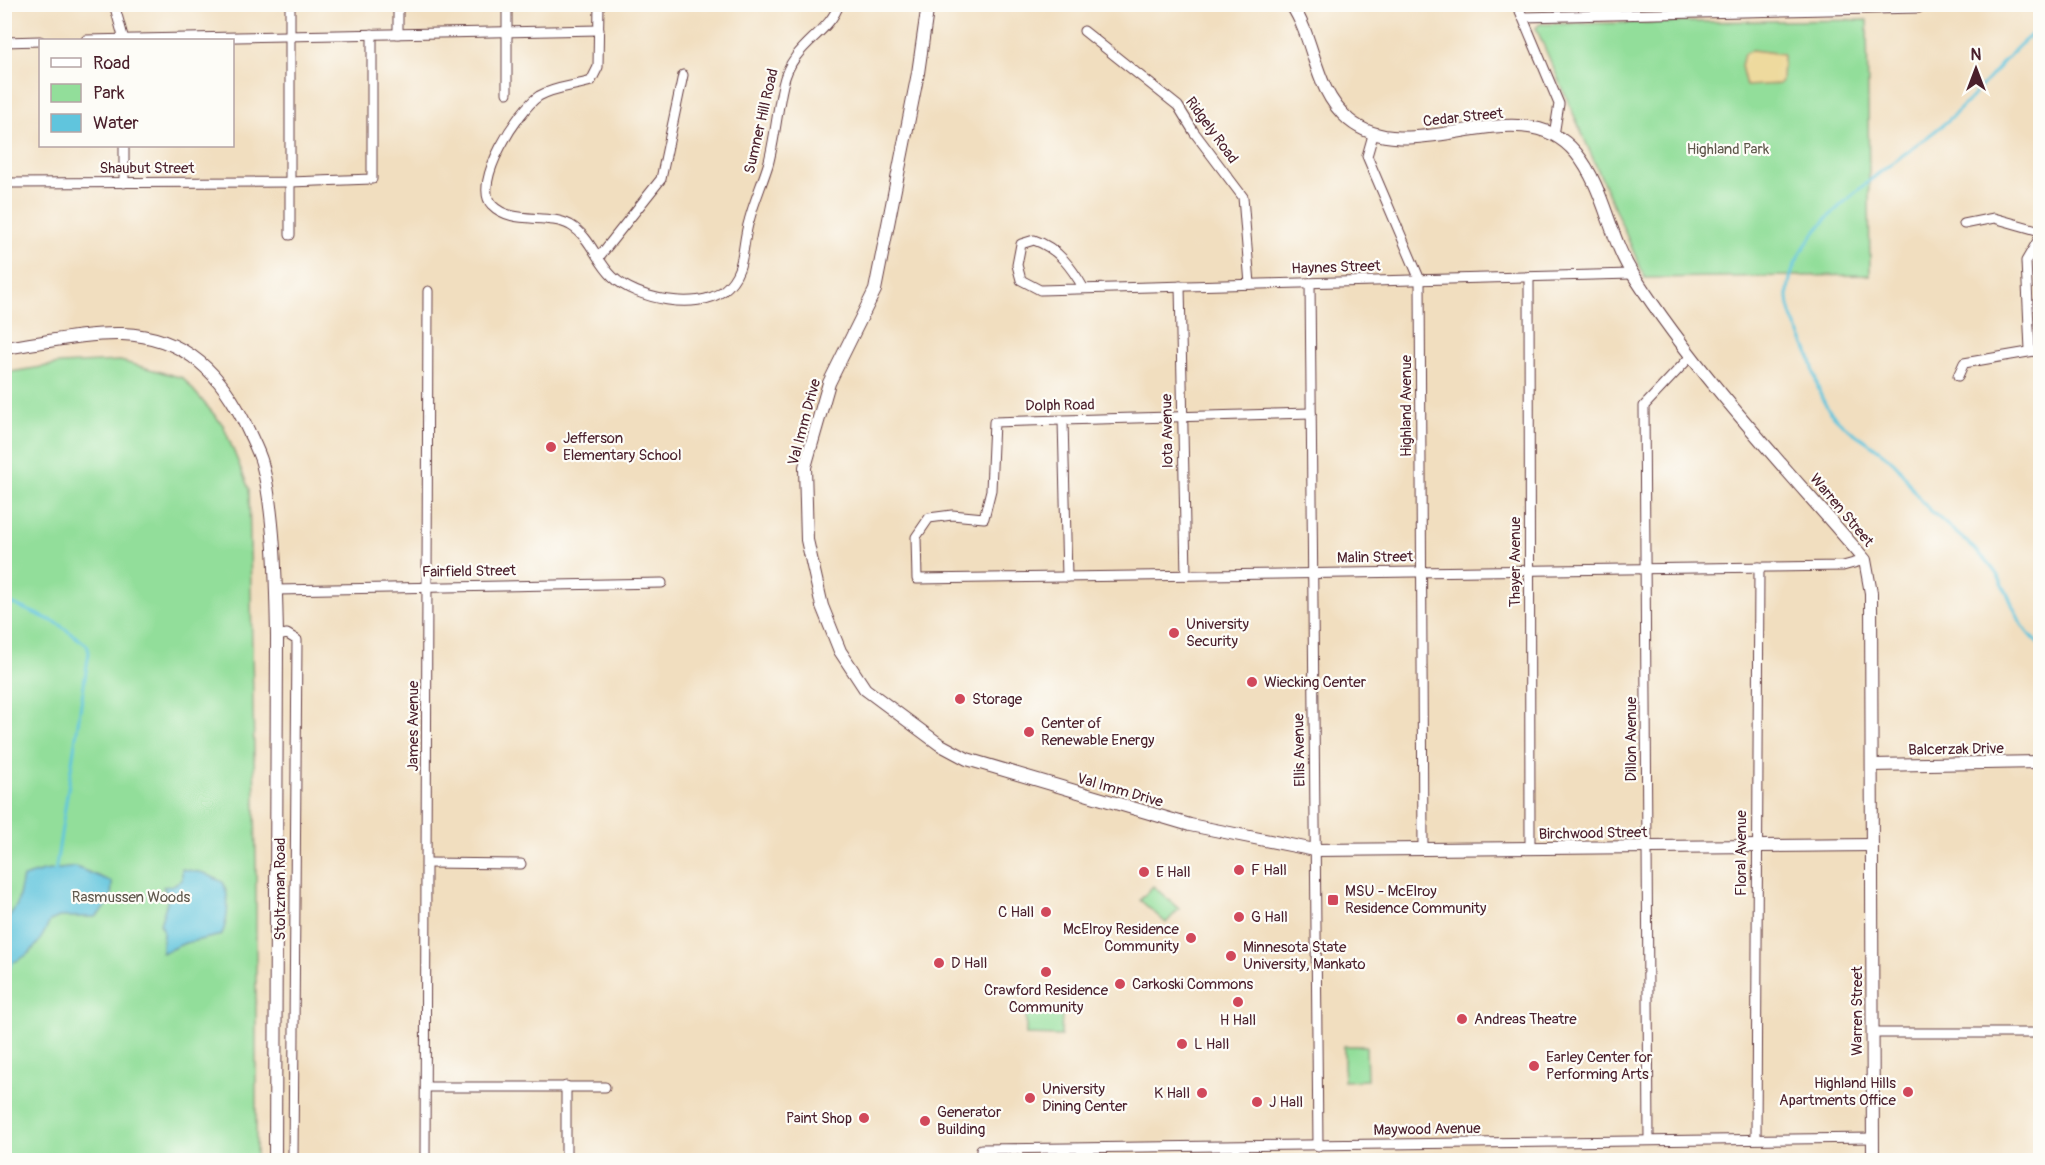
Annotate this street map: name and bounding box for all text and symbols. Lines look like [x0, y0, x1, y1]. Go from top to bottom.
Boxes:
legend [39, 39, 234, 147]
north arrow [1946, 39, 2006, 99]
text: N [1971, 45, 1982, 65]
text: Road [93, 52, 130, 75]
street label: Sumner Hill Road [740, 67, 783, 176]
text: Park [93, 82, 125, 105]
street label: Ridgely Road [1181, 93, 1242, 167]
street label: Cedar Street [1422, 104, 1505, 131]
text: Water [93, 112, 139, 135]
park label: Highland Park [1687, 140, 1770, 159]
street label: Shaubut Street [100, 159, 195, 178]
street label: Haynes Street [1291, 256, 1382, 279]
street label: Highland Avenue [1397, 354, 1416, 457]
street label: Val Imm Drive [784, 376, 825, 468]
street label: Iota Avenue [1157, 393, 1178, 468]
street label: Dolph Road [1025, 395, 1095, 416]
place label: Jefferson Elementary School [563, 429, 682, 465]
marker: Jefferson Elementary School [544, 440, 558, 454]
street label: Warren Street [1806, 470, 1878, 552]
street label: Thayer Avenue [1506, 516, 1525, 607]
street label: Malin Street [1337, 547, 1414, 568]
street label: Fairfield Street [422, 561, 517, 582]
place label: University Security [1186, 615, 1249, 651]
marker: University Security [1167, 626, 1181, 640]
place label: Wiecking Center [1264, 673, 1367, 692]
marker: Wiecking Center [1245, 675, 1259, 689]
street label: James Avenue [404, 680, 423, 771]
place label: Storage [972, 690, 1023, 709]
marker: Storage [953, 692, 967, 706]
street label: Dillon Avenue [1622, 696, 1641, 781]
street label: Ellis Avenue [1289, 712, 1310, 787]
place label: Center of Renewable Energy [1041, 714, 1155, 750]
marker: Center of Renewable Energy [1022, 725, 1036, 739]
street label: Balcerzak Drive [1908, 739, 2005, 760]
street label: Val Imm Drive [1074, 769, 1166, 812]
street label: Floral Avenue [1732, 809, 1751, 896]
street label: Birchwood Street [1538, 823, 1648, 844]
street label: Stoltzman Road [271, 838, 290, 940]
place label: F Hall [1251, 861, 1287, 880]
place label: E Hall [1156, 863, 1191, 882]
marker: F Hall [1232, 863, 1246, 877]
marker: E Hall [1137, 865, 1151, 879]
place label: MSU - McElroy Residence Community [1345, 882, 1487, 918]
park label: Rasmussen Woods [72, 888, 191, 907]
marker: MSU - McElroy Residence Community [1326, 893, 1340, 907]
place label: C Hall [998, 903, 1034, 922]
marker: C Hall [1039, 905, 1053, 919]
place label: G Hall [1251, 908, 1288, 927]
marker: G Hall [1232, 910, 1246, 924]
place label: McElroy Residence Community [1063, 920, 1180, 956]
marker: McElroy Residence Community [1184, 931, 1198, 945]
place label: Minnesota State University, Mankato [1243, 938, 1366, 974]
marker: Minnesota State University, Mankato [1224, 949, 1238, 963]
place label: D Hall [951, 954, 987, 973]
marker: D Hall [932, 956, 946, 970]
marker: Crawford Residence Community [1039, 965, 1053, 979]
street label: Warren Street [1848, 965, 1867, 1056]
place label: Carkoski Commons [1132, 975, 1253, 994]
marker: Carkoski Commons [1113, 977, 1127, 991]
place label: Crawford Residence Community [984, 981, 1109, 1017]
marker: H Hall [1231, 995, 1245, 1009]
place label: Andreas Theatre [1474, 1010, 1577, 1029]
place label: H Hall [1220, 1011, 1256, 1030]
marker: Andreas Theatre [1455, 1012, 1469, 1026]
place label: L Hall [1194, 1035, 1229, 1054]
marker: L Hall [1175, 1037, 1189, 1051]
place label: Earley Center for Performing Arts [1546, 1048, 1653, 1084]
marker: Earley Center for Performing Arts [1527, 1059, 1541, 1073]
place label: Highland Hills Apartments Office [1779, 1074, 1897, 1110]
place label: University Dining Center [1042, 1080, 1128, 1116]
place label: K Hall [1154, 1084, 1190, 1103]
marker: Highland Hills Apartments Office [1901, 1085, 1915, 1099]
marker: K Hall [1195, 1086, 1209, 1100]
marker: University Dining Center [1023, 1091, 1037, 1105]
place label: J Hall [1269, 1093, 1303, 1112]
marker: J Hall [1250, 1095, 1264, 1109]
place label: Generator Building [937, 1103, 1002, 1139]
place label: Paint Shop [786, 1109, 852, 1128]
marker: Paint Shop [857, 1111, 871, 1125]
marker: Generator Building [918, 1114, 932, 1128]
street label: Maywood Avenue [1373, 1119, 1481, 1140]

